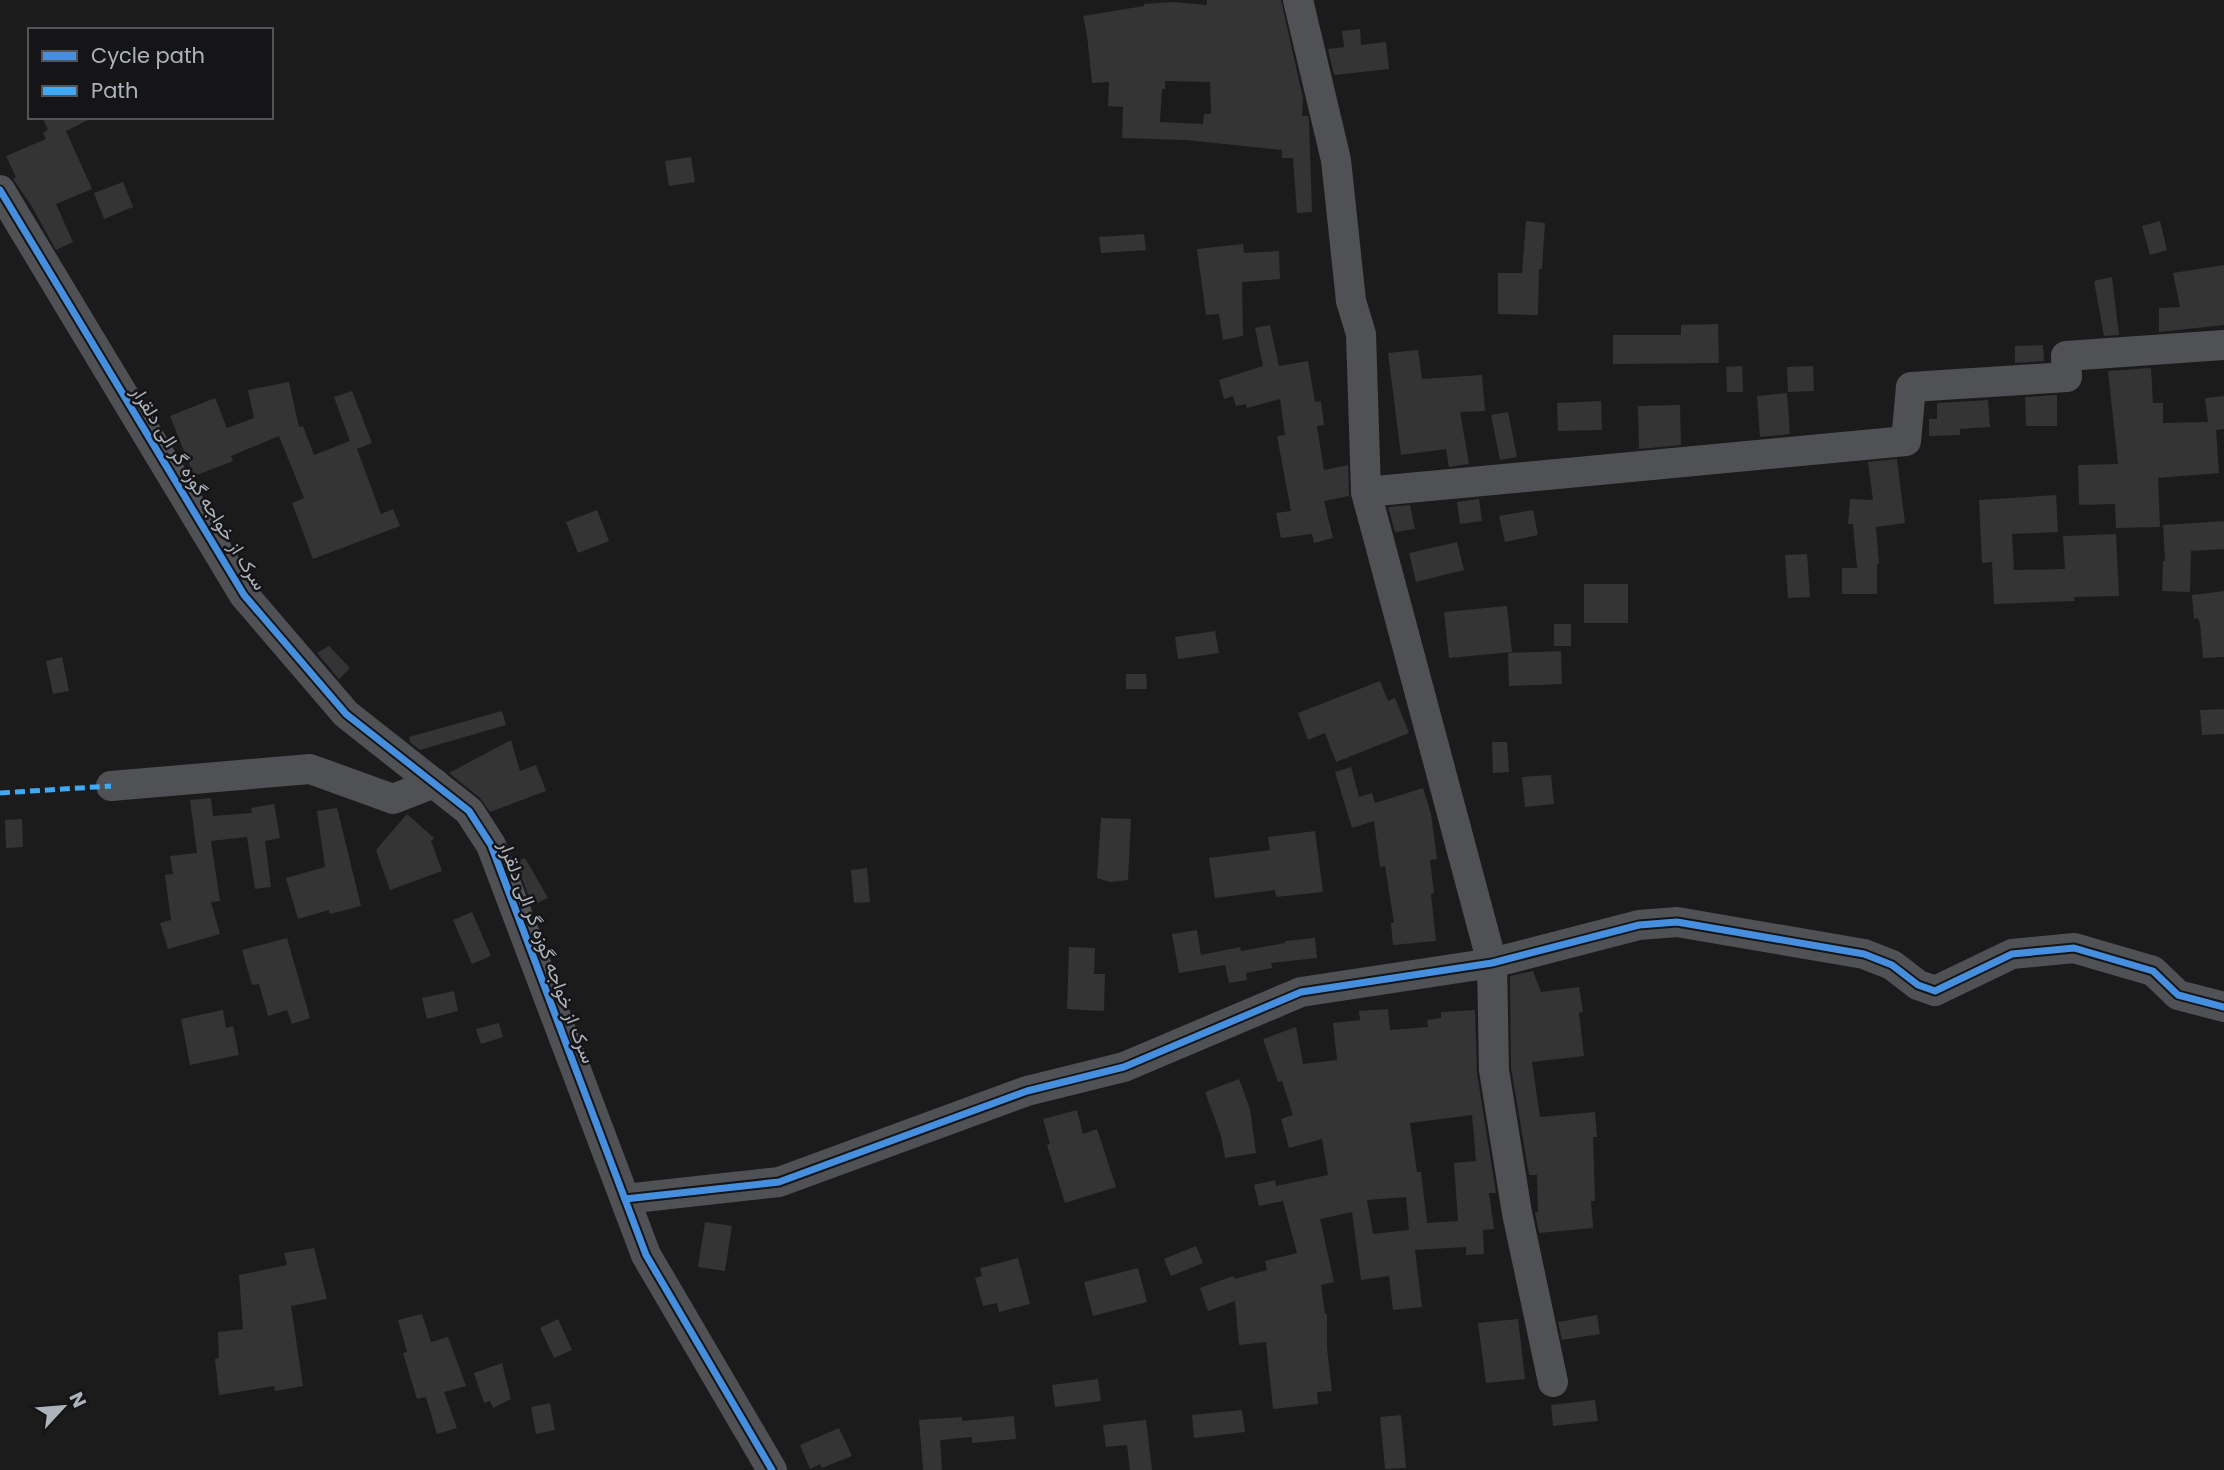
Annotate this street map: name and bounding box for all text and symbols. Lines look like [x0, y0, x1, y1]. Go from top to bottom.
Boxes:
legend [28, 28, 273, 119]
text: Cycle path [91, 41, 205, 70]
text: Path [91, 76, 138, 105]
street label: سرک از خواجه گوزه گر الی دلقرار [124, 380, 273, 595]
street label: سرک از خواجه گوزه گر الی دلقرار [492, 836, 602, 1067]
north arrow [28, 1372, 98, 1442]
text: N [63, 1387, 93, 1412]

